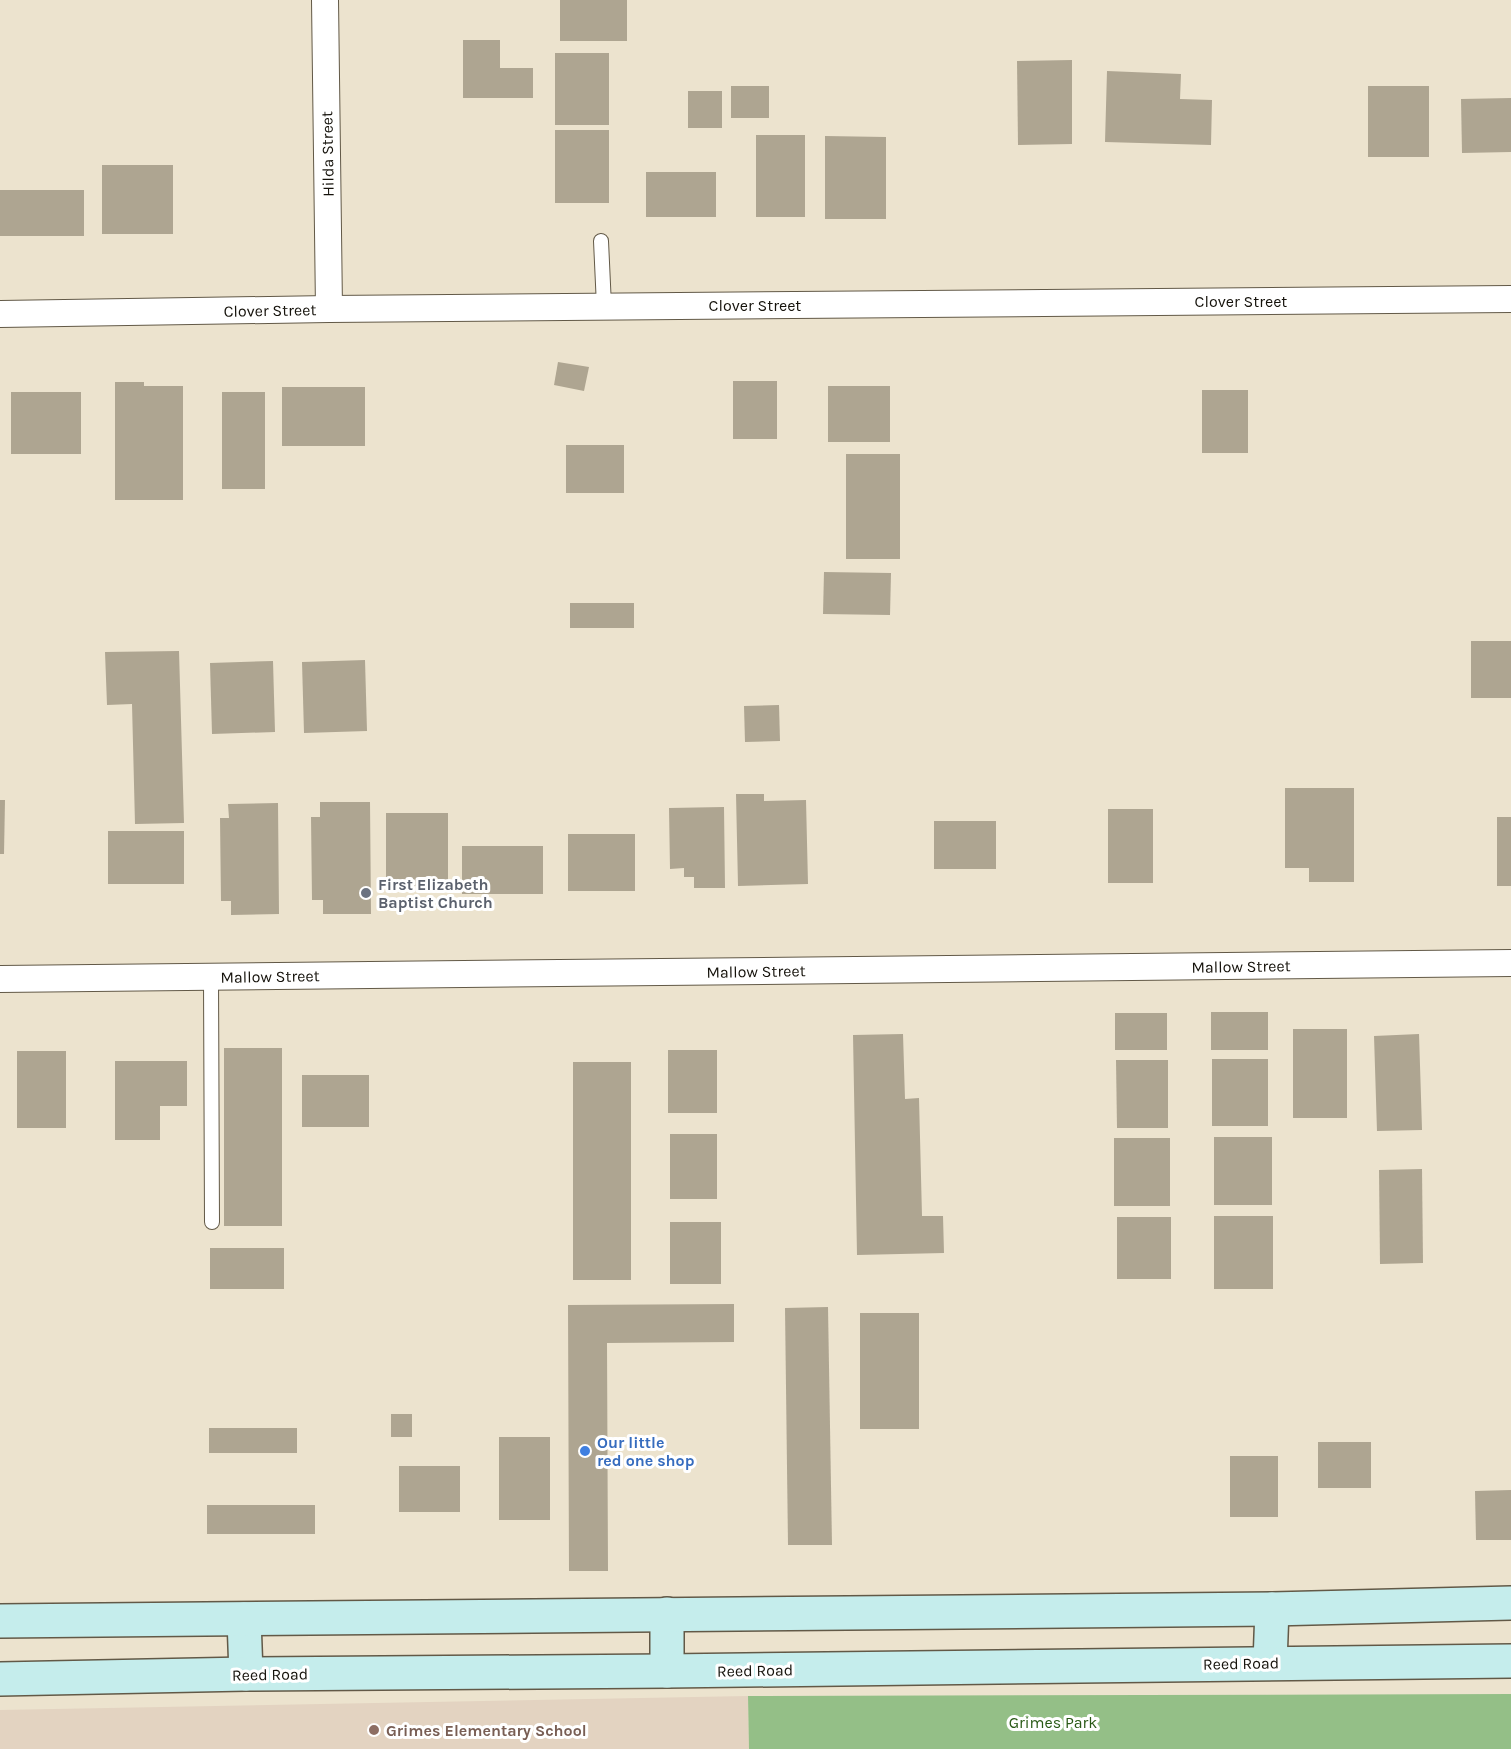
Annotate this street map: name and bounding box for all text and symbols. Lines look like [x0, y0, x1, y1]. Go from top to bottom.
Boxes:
street label: Hilda Street [317, 111, 338, 197]
street label: Clover Street [1195, 292, 1287, 311]
street label: Clover Street [709, 296, 801, 315]
street label: Clover Street [223, 300, 317, 321]
place label: First Elizabeth Baptist Church [378, 875, 493, 912]
marker: First Elizabeth Baptist Church [359, 886, 373, 900]
street label: Mallow Street [1191, 956, 1291, 977]
street label: Mallow Street [706, 961, 806, 982]
street label: Mallow Street [220, 966, 320, 987]
place label: Our little red one shop [597, 1433, 695, 1470]
marker: Our little red one shop [578, 1444, 592, 1458]
street label: Reed Road [1203, 1653, 1279, 1674]
street label: Reed Road [717, 1660, 793, 1681]
street label: Reed Road [232, 1664, 308, 1685]
park label: Grimes Park [1009, 1713, 1097, 1732]
place label: Grimes Elementary School [386, 1721, 587, 1740]
marker: Grimes Elementary School [367, 1723, 381, 1737]

